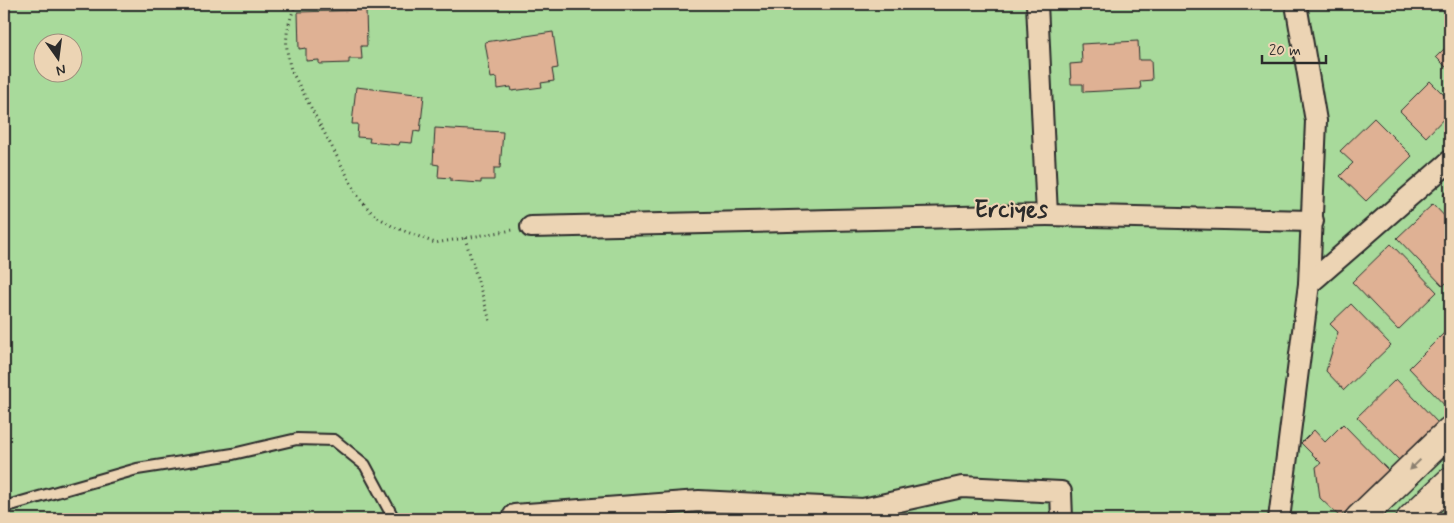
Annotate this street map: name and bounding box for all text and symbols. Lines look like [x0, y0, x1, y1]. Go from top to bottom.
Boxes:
north arrow [32, 32, 82, 82]
scale bar [1262, 32, 1325, 64]
text: 20 m [1269, 41, 1301, 61]
text: N [54, 60, 68, 80]
district label: Erciyes [974, 195, 1048, 226]
one-way arrow [1409, 459, 1421, 471]

